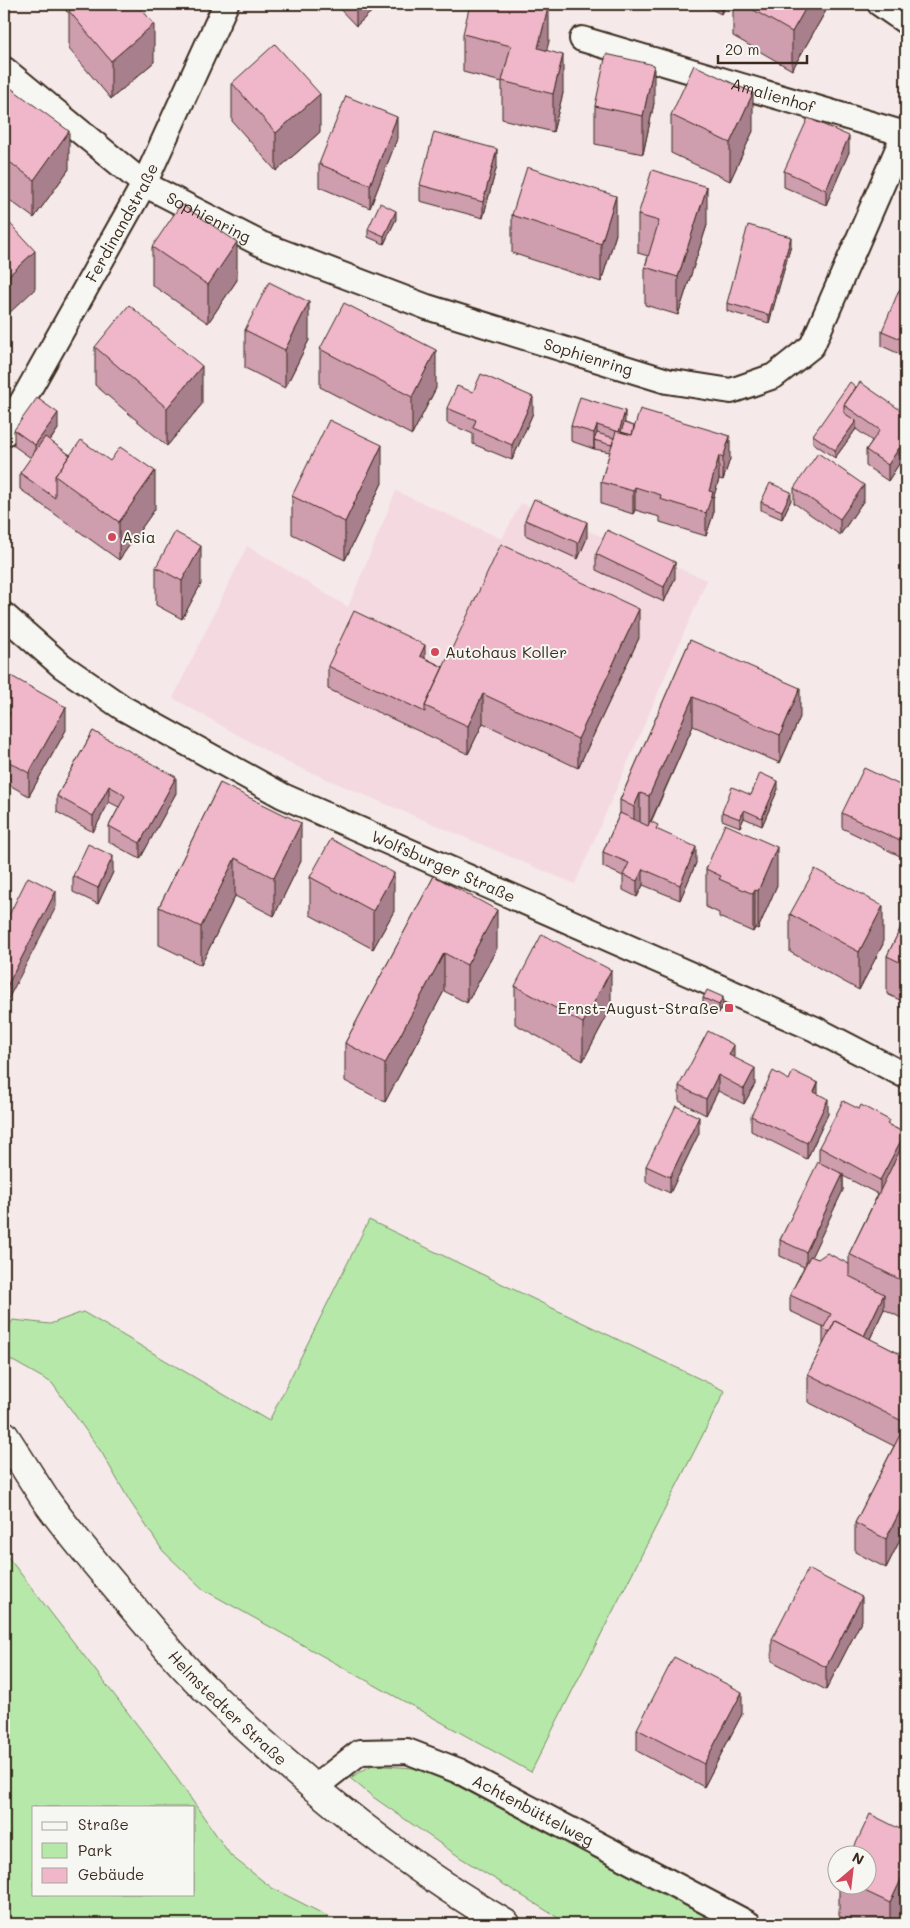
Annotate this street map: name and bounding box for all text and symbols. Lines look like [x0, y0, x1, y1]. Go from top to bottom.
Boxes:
scale bar [718, 32, 806, 64]
text: 20 m [725, 39, 759, 59]
street label: Amalienhof [729, 72, 818, 117]
street label: Ferdinandstraße [80, 160, 162, 286]
street label: Sophienring [163, 186, 255, 247]
street label: Sophienring [541, 333, 636, 380]
place label: Asia [122, 526, 156, 547]
marker: Asia [106, 531, 118, 543]
place label: Autohaus Koller [445, 641, 567, 662]
marker: Autohaus Koller [429, 646, 441, 658]
street label: Wolfsburger Straße [368, 825, 519, 907]
place label: Ernst-August-Straße [558, 997, 719, 1018]
marker: Ernst-August-Straße [723, 1002, 735, 1014]
street label: Helmstedter Straße [164, 1646, 292, 1770]
street label: Achtenbüttelweg [469, 1769, 598, 1850]
legend [32, 1806, 195, 1896]
text: Straße [78, 1814, 129, 1834]
text: Park [78, 1840, 112, 1860]
north arrow [828, 1846, 878, 1896]
text: N [849, 1847, 867, 1869]
text: Gebäude [78, 1864, 144, 1884]

